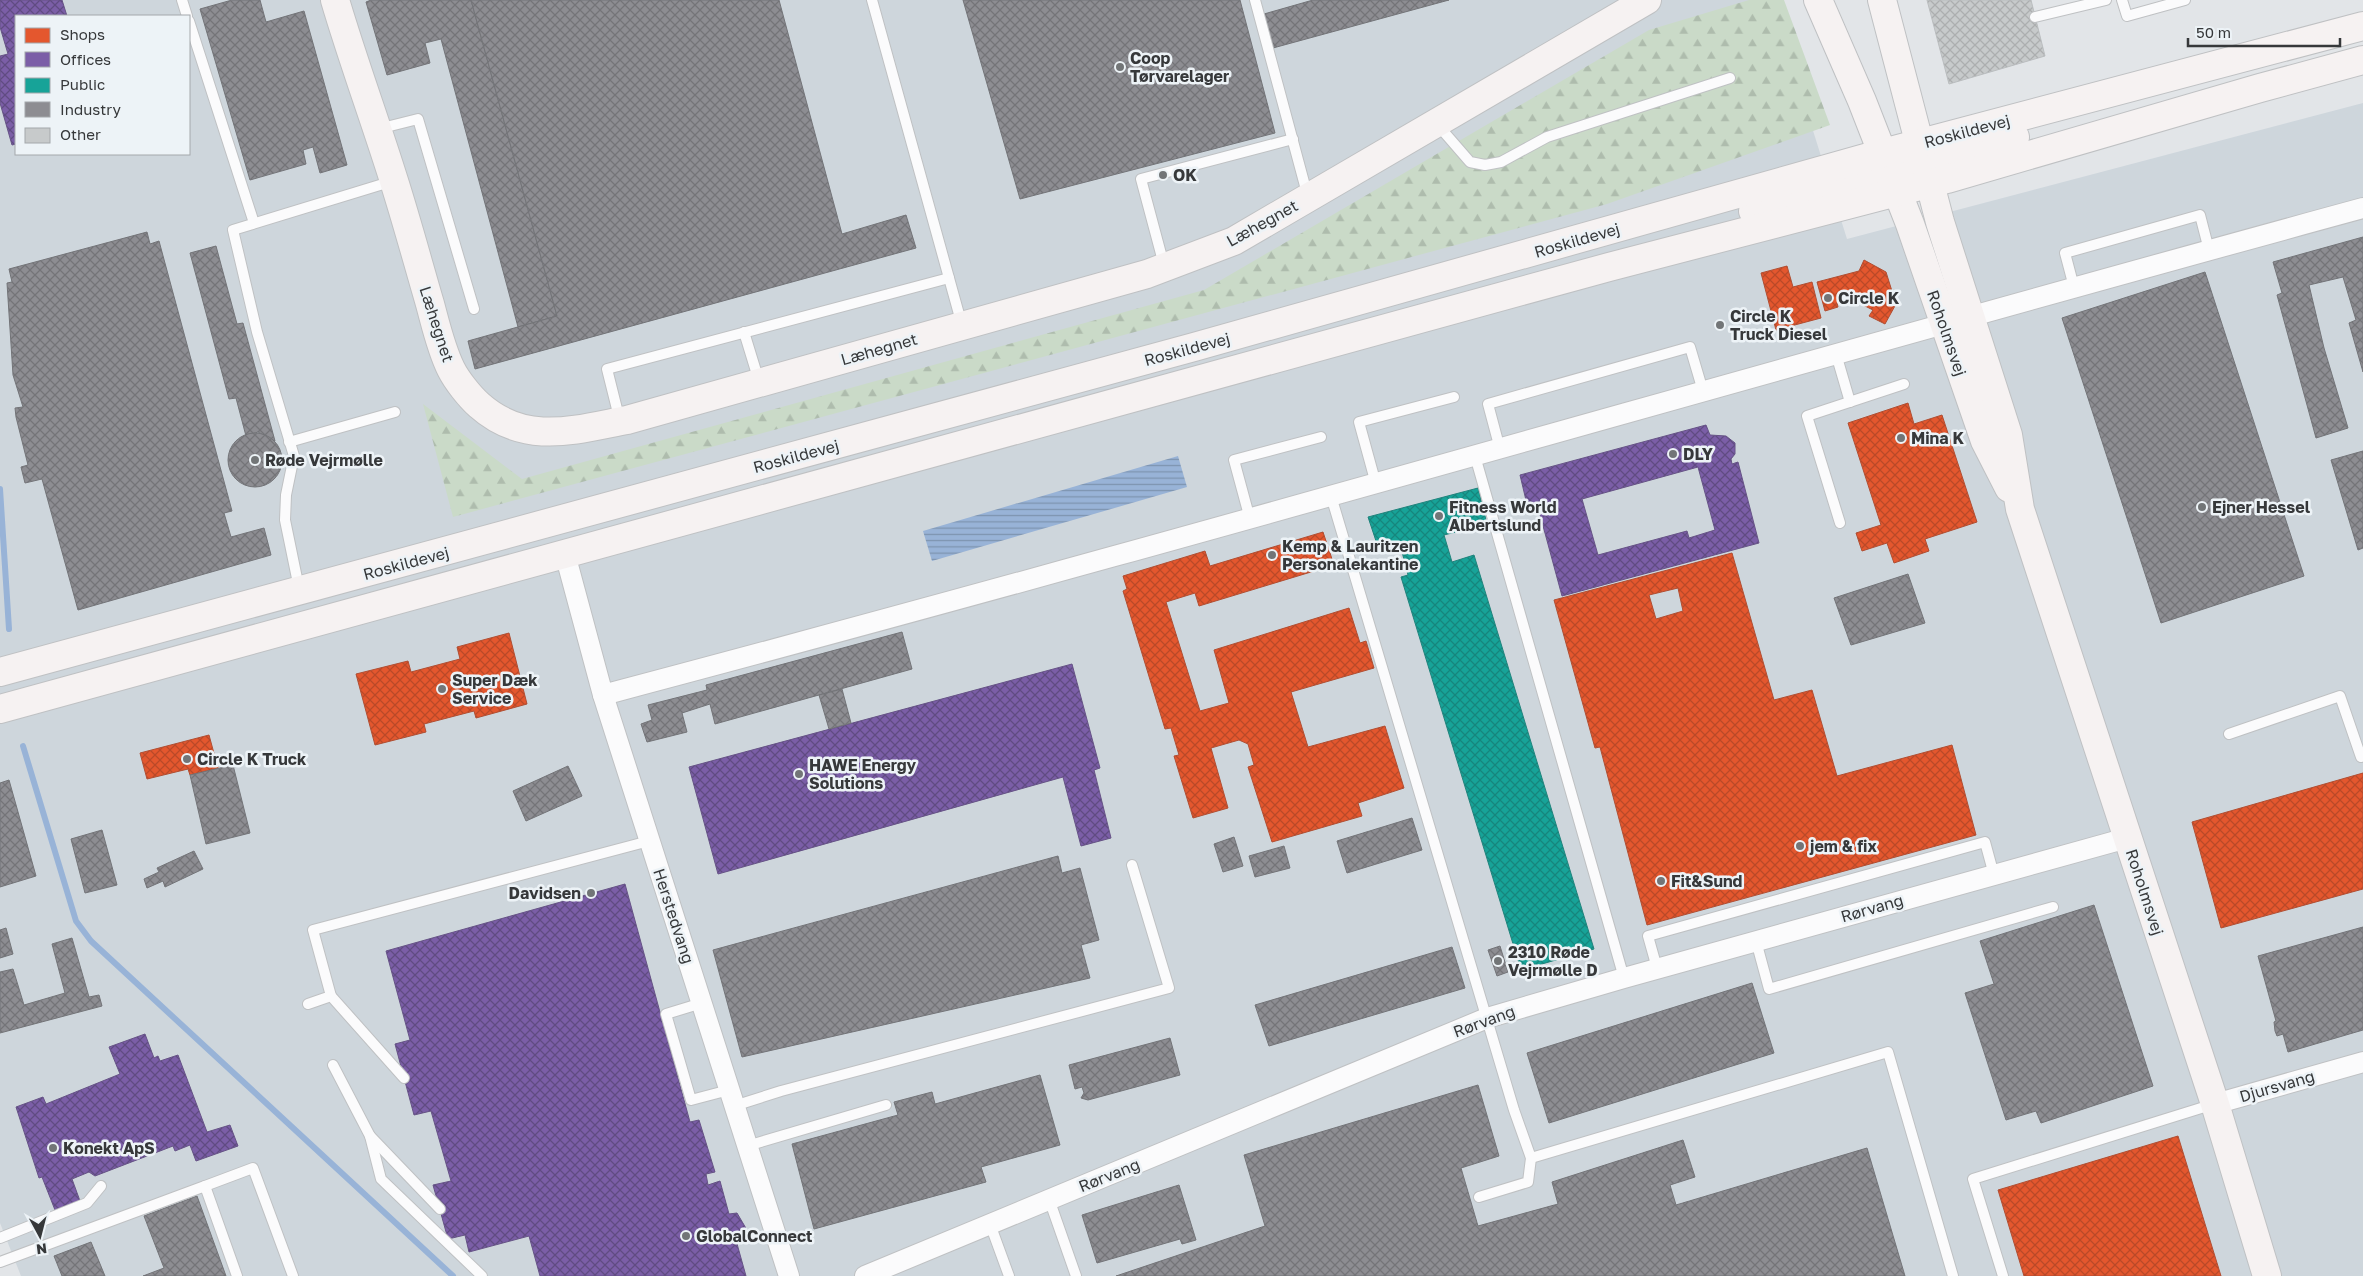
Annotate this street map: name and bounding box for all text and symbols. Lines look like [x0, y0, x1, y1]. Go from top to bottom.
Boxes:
legend [15, 15, 190, 155]
scale bar [2188, 15, 2340, 47]
text: 50 m [2196, 23, 2231, 41]
text: Shops [60, 25, 105, 43]
place label: Coop Tørvarelager [1130, 48, 1229, 86]
text: Offices [60, 50, 111, 68]
marker: Coop Tørvarelager [1114, 61, 1126, 73]
text: Public [60, 75, 105, 93]
text: Industry [60, 100, 121, 118]
street label: Roskildevej [1922, 110, 2012, 152]
text: Other [60, 125, 101, 143]
place label: OK [1173, 165, 1197, 185]
marker: OK [1157, 169, 1169, 181]
street label: Læhegnet [1223, 195, 1301, 251]
street label: Roskildevej [1532, 218, 1622, 262]
street label: Læhegnet [415, 283, 459, 365]
street label: Roholmsvej [1923, 287, 1971, 379]
place label: Circle K [1838, 288, 1900, 308]
marker: Circle K [1822, 292, 1834, 304]
place label: Circle K Truck Diesel [1730, 306, 1828, 344]
marker: Circle K Truck Diesel [1714, 319, 1726, 331]
street label: Roskildevej [1142, 328, 1232, 370]
street label: Læhegnet [838, 329, 920, 369]
place label: Mina K [1911, 428, 1965, 448]
marker: Mina K [1895, 432, 1907, 444]
street label: Roskildevej [751, 435, 841, 477]
place label: DLY [1683, 444, 1714, 464]
marker: DLY [1667, 448, 1679, 460]
place label: Røde Vejrmølle [265, 450, 383, 470]
marker: Røde Vejrmølle [249, 454, 261, 466]
place label: Fitness World Albertslund [1449, 497, 1557, 535]
place label: Ejner Hessel [2212, 497, 2311, 517]
marker: Ejner Hessel [2196, 501, 2208, 513]
marker: Fitness World Albertslund [1433, 510, 1445, 522]
place label: Kemp & Lauritzen Personalekantine [1282, 536, 1418, 574]
street label: Roskildevej [361, 542, 451, 584]
marker: Kemp & Lauritzen Personalekantine [1266, 549, 1278, 561]
place label: Super Dæk Service [452, 670, 538, 708]
marker: Super Dæk Service [436, 683, 448, 695]
place label: Circle K Truck [197, 749, 307, 769]
marker: Circle K Truck [181, 753, 193, 765]
place label: HAWE Energy Solutions [809, 755, 917, 793]
marker: HAWE Energy Solutions [793, 768, 805, 780]
place label: jem & fix [1809, 836, 1877, 856]
marker: jem & fix [1794, 840, 1806, 852]
street label: Roholmsvej [2122, 846, 2168, 938]
street label: Herstedvang [649, 866, 699, 966]
place label: Fit&Sund [1671, 871, 1743, 891]
marker: Fit&Sund [1655, 875, 1667, 887]
place label: Davidsen [509, 883, 581, 903]
marker: Davidsen [585, 887, 597, 899]
street label: Rørvang [1838, 890, 1906, 926]
place label: 2310 Røde Vejrmølle D [1508, 942, 1598, 980]
marker: 2310 Røde Vejrmølle D [1492, 955, 1504, 967]
street label: Rørvang [1450, 1001, 1518, 1041]
street label: Djursvang [2237, 1066, 2317, 1106]
place label: Konekt ApS [63, 1138, 155, 1158]
marker: Konekt ApS [47, 1142, 59, 1154]
street label: Rørvang [1075, 1154, 1143, 1196]
north arrow [15, 1211, 65, 1261]
place label: GlobalConnect [696, 1226, 812, 1246]
marker: GlobalConnect [680, 1230, 692, 1242]
text: N [35, 1240, 48, 1258]

